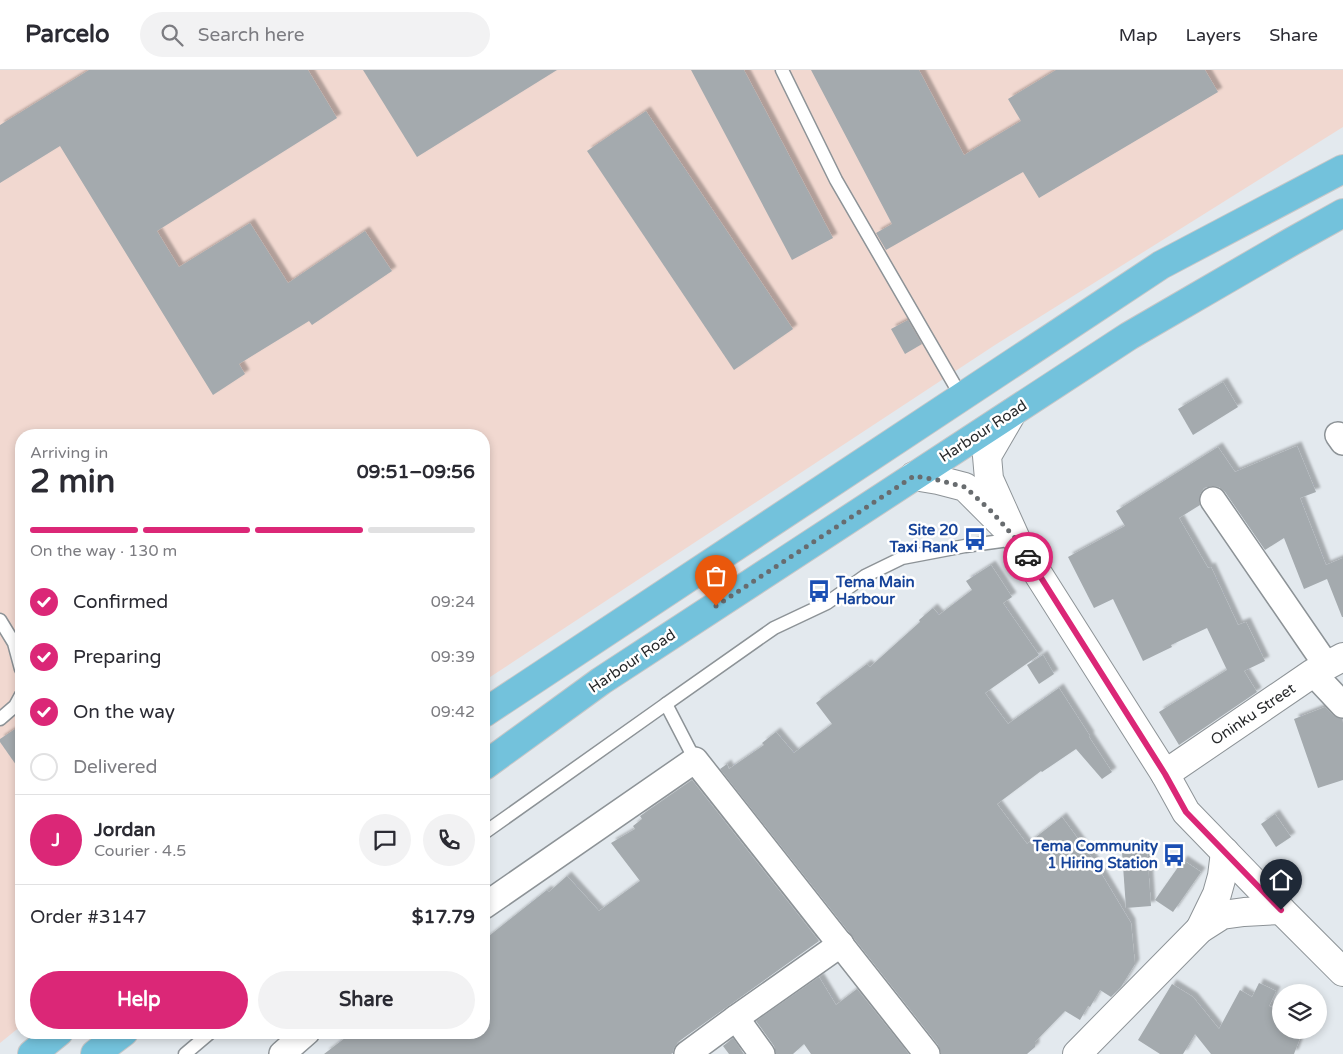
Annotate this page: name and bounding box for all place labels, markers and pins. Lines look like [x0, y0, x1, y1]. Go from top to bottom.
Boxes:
place label: Site 20 Taxi Rank [888, 521, 959, 556]
bus stop icon: Site 20 Taxi Rank [962, 526, 988, 552]
pin [695, 555, 737, 606]
place label: Tema Main Harbour [835, 573, 915, 608]
bus stop icon: Tema Main Harbour [806, 578, 832, 604]
place label: Tema Community 1 Hiring Station [1032, 837, 1158, 873]
bus stop icon: Tema Community 1 Hiring Station [1161, 842, 1187, 868]
pin [1260, 859, 1302, 910]

